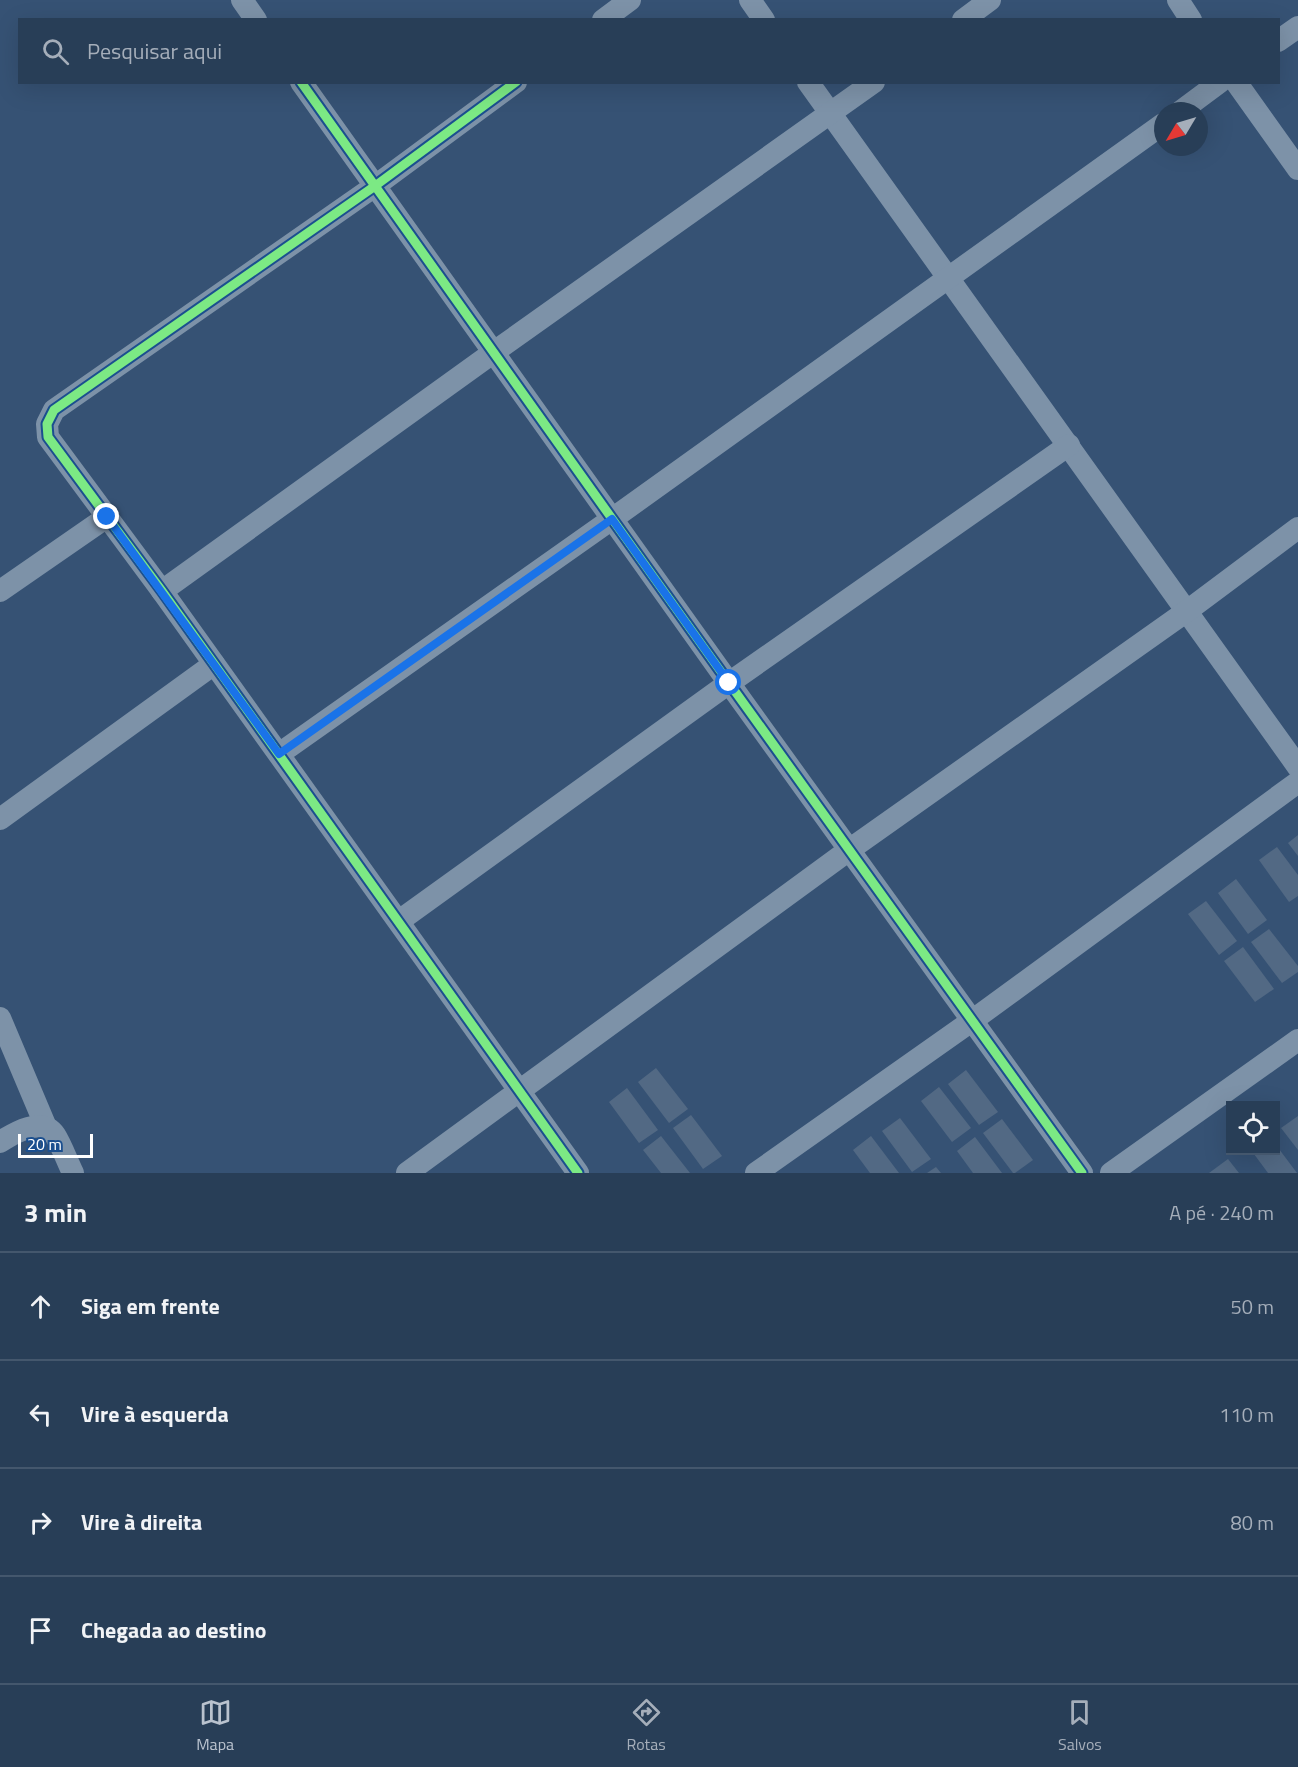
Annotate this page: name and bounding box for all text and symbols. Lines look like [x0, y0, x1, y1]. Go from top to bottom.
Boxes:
search box [18, 18, 1280, 84]
text: Pesquisar aqui [87, 34, 222, 68]
icon: search [39, 35, 72, 68]
north arrow [1154, 102, 1208, 156]
route end [93, 503, 119, 529]
route start [715, 669, 741, 695]
map controls [1226, 1101, 1280, 1155]
button: locate [1226, 1101, 1280, 1155]
scale bar [18, 1131, 93, 1158]
text: 20 m [27, 1132, 62, 1156]
text: 3 min [24, 1193, 87, 1232]
text: A pé · 240 m [1169, 1197, 1274, 1228]
text: Siga em frente [81, 1289, 220, 1323]
icon: ahead [24, 1290, 57, 1323]
text: 50 m [1230, 1291, 1274, 1322]
text: Vire à esquerda [81, 1397, 229, 1431]
icon: left [24, 1398, 57, 1431]
text: 110 m [1219, 1399, 1274, 1430]
text: Vire à direita [81, 1505, 202, 1539]
icon: right [24, 1506, 57, 1539]
text: 80 m [1230, 1507, 1274, 1538]
text: Chegada ao destino [81, 1613, 267, 1647]
icon: arrive [24, 1614, 57, 1647]
tab: Mapa [196, 1696, 234, 1756]
tab: Rotas [626, 1696, 666, 1756]
tab: Salvos [1058, 1696, 1102, 1756]

